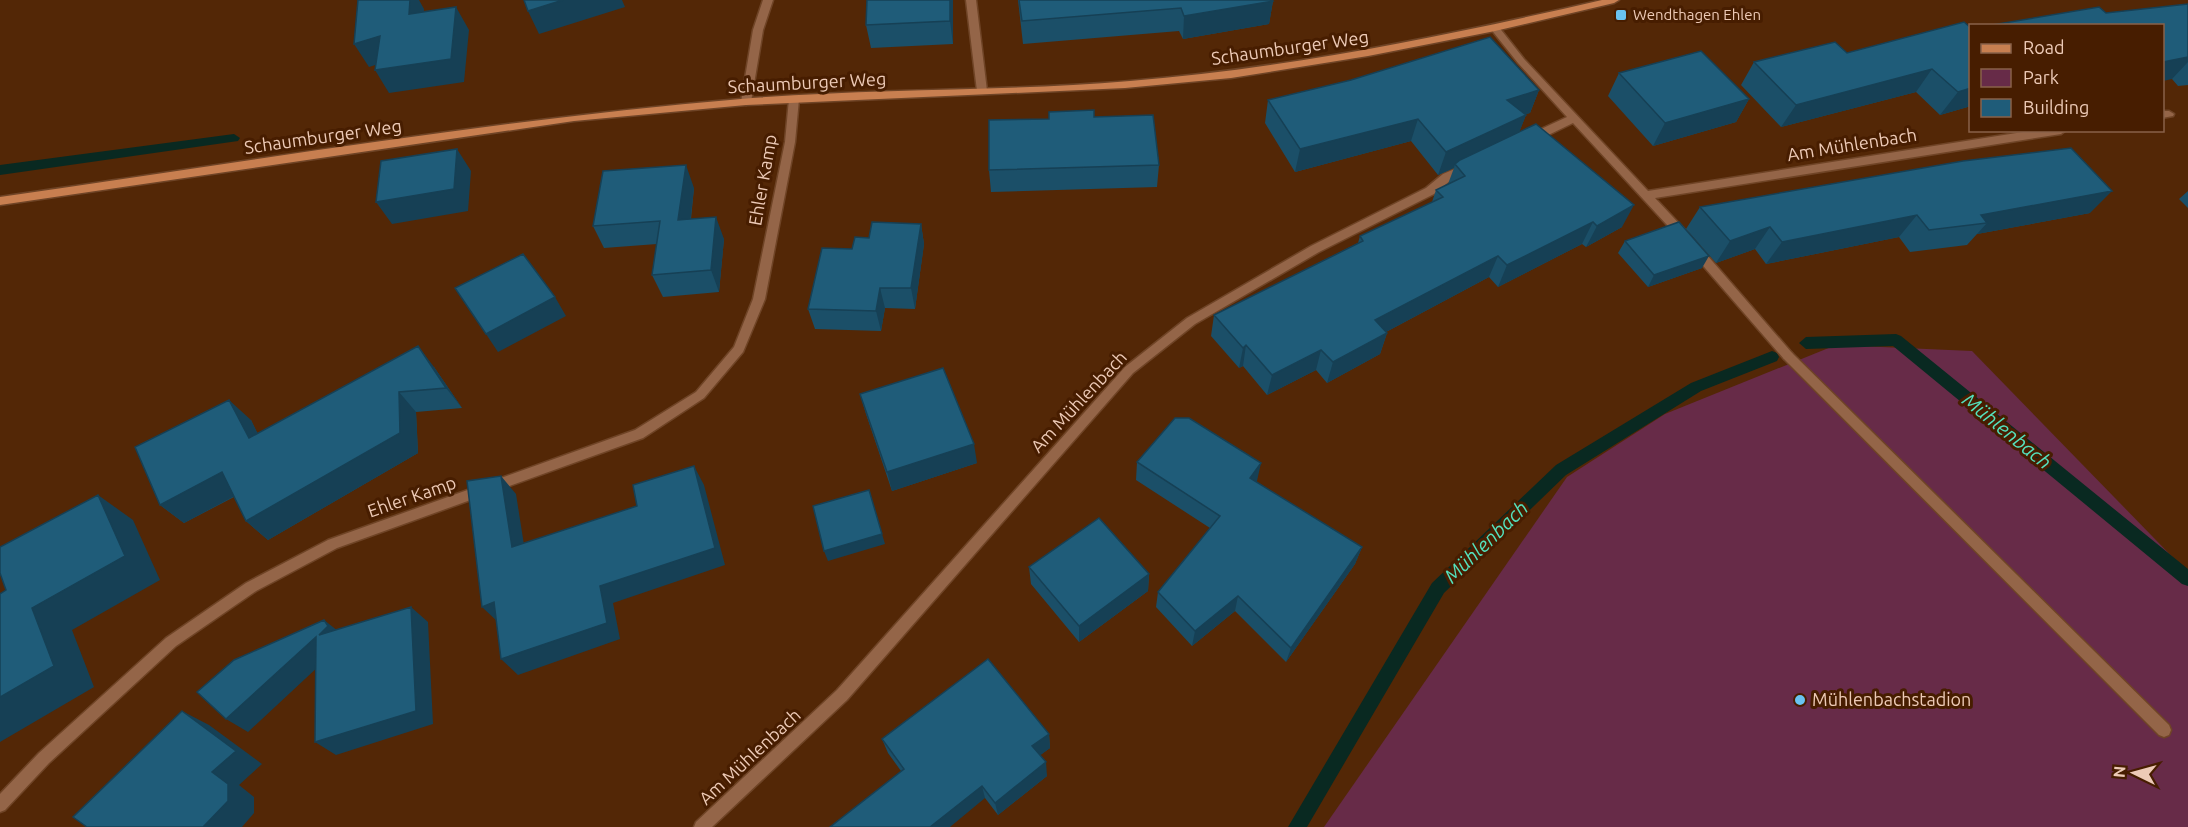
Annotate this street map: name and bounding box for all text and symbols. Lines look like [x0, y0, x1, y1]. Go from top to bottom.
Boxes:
place label: Wendthagen Ehlen [1633, 6, 1761, 23]
marker: Wendthagen Ehlen [1614, 8, 1628, 22]
legend [1969, 24, 2164, 132]
street label: Schaumburger Weg [1210, 26, 1370, 68]
text: Road [2023, 37, 2065, 57]
text: Park [2023, 67, 2059, 87]
street label: Schaumburger Weg [727, 68, 887, 96]
text: Building [2023, 97, 2089, 117]
street label: Schaumburger Weg [243, 115, 403, 157]
street label: Am Mühlenbach [1786, 124, 1918, 164]
street label: Ehler Kamp [744, 133, 780, 227]
street label: Am Mühlenbach [1026, 347, 1130, 456]
water label: Mühlenbach [1958, 388, 2056, 473]
street label: Ehler Kamp [365, 472, 459, 521]
water label: Mühlenbach [1439, 496, 1532, 587]
place label: Mühlenbachstadion [1812, 689, 1971, 709]
marker: Mühlenbachstadion [1793, 693, 1807, 707]
street label: Am Mühlenbach [695, 704, 804, 808]
north arrow [2104, 743, 2164, 803]
text: N [2110, 765, 2129, 778]

